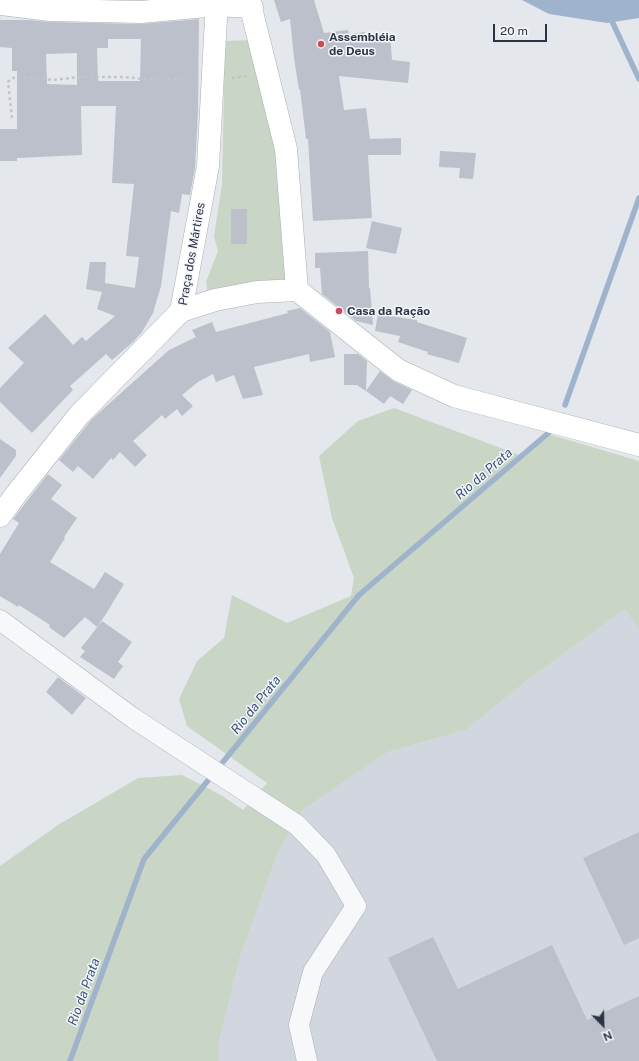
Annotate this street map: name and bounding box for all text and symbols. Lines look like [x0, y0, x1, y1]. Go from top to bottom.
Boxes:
scale bar [495, 16, 549, 42]
text: 20 m [500, 24, 528, 38]
place label: Assembléia de Deus [329, 30, 396, 58]
marker: Assembléia de Deus [316, 39, 326, 49]
street label: Praça dos Mártires [176, 201, 208, 307]
place label: Casa da Ração [347, 304, 430, 318]
marker: Casa da Ração [334, 306, 344, 316]
water label: Rio da Prata [452, 445, 516, 503]
water label: Rio da Prata [228, 673, 284, 737]
water label: Rio da Prata [65, 956, 103, 1028]
north arrow [583, 1005, 623, 1045]
text: N [601, 1029, 614, 1043]

